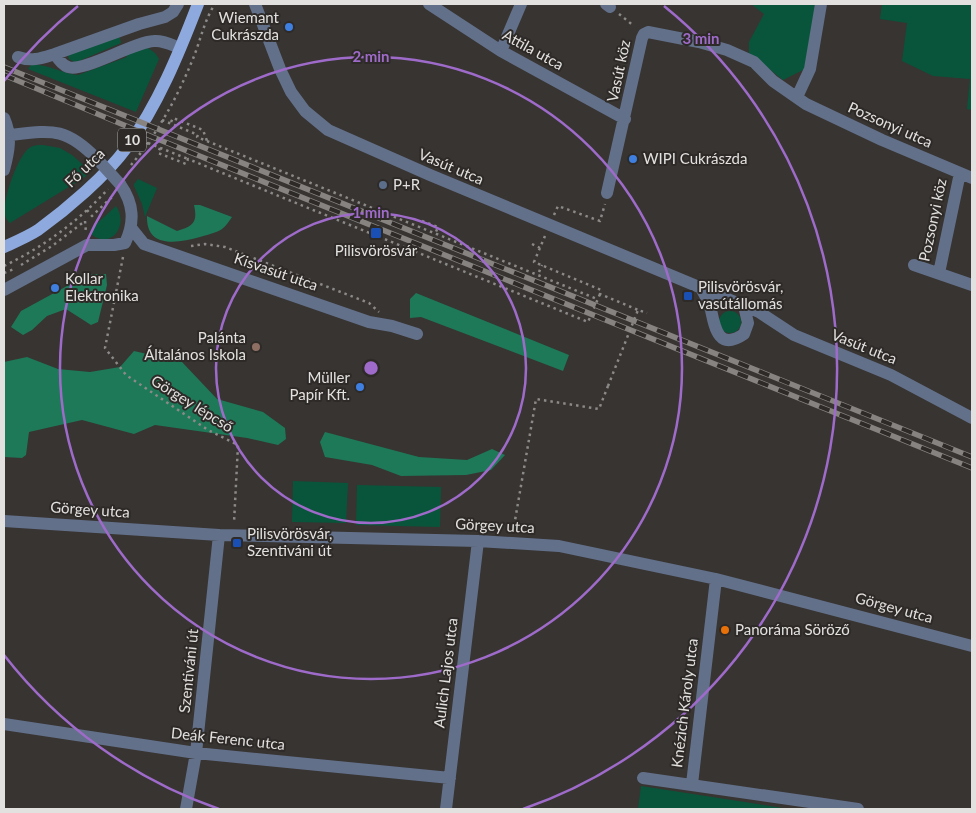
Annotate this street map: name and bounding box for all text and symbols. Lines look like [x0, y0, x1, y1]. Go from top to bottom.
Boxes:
place label: Wiemant Cukrászda [211, 8, 280, 43]
marker: Wiemant Cukrászda [283, 21, 295, 33]
street label: Attila utca [500, 25, 567, 73]
text: 3 min [682, 29, 720, 47]
street label: Vasút köz [603, 38, 633, 103]
text: 2 min [352, 47, 390, 65]
street label: Pozsonyi utca [845, 97, 935, 151]
road number: 10 [118, 128, 146, 152]
street label: Fő utca [61, 144, 108, 191]
street label: Vasút utca [416, 144, 487, 188]
place label: WIPI Cukrászda [643, 149, 747, 167]
marker: WIPI Cukrászda [627, 153, 639, 165]
place label: P+R [393, 175, 421, 193]
street label: Pozsonyi köz [914, 176, 950, 263]
marker: P+R [377, 179, 389, 191]
text: 1 min [352, 203, 390, 221]
marker: Pilisvörösvár [369, 226, 383, 240]
place label: Pilisvörösvár [335, 241, 418, 259]
street label: Kisvasút utca [232, 248, 321, 294]
place label: Kollar Elektronika [65, 269, 139, 304]
place label: Pilisvörösvár, vasútállomás [698, 277, 783, 312]
marker: Kollar Elektronika [49, 282, 61, 294]
marker: Pilisvörösvár, vasútállomás [682, 290, 694, 302]
street label: Vasút utca [829, 325, 900, 367]
place label: Palánta Általános Iskola [144, 328, 246, 363]
marker: Palánta Általános Iskola [250, 341, 262, 353]
centre of rings [362, 359, 380, 377]
place label: Müller Papír Kft. [289, 368, 351, 403]
street label: Görgey lépcső [148, 371, 237, 436]
marker: Müller Papír Kft. [354, 381, 366, 393]
street label: Görgey utca [50, 497, 130, 521]
street label: Görgey utca [455, 514, 535, 536]
place label: Pilisvörösvár, Szentiváni út [247, 524, 332, 559]
marker: Pilisvörösvár, Szentiváni út [231, 537, 243, 549]
street label: Görgey utca [853, 588, 935, 626]
street label: Aulich Lajos utca [429, 617, 461, 729]
place label: Panoráma Söröző [735, 620, 850, 638]
marker: Panoráma Söröző [719, 624, 731, 636]
street label: Szentiváni út [175, 627, 201, 714]
street label: Knézich Károly utca [667, 637, 701, 769]
street label: Deák Ferenc utca [170, 723, 286, 753]

